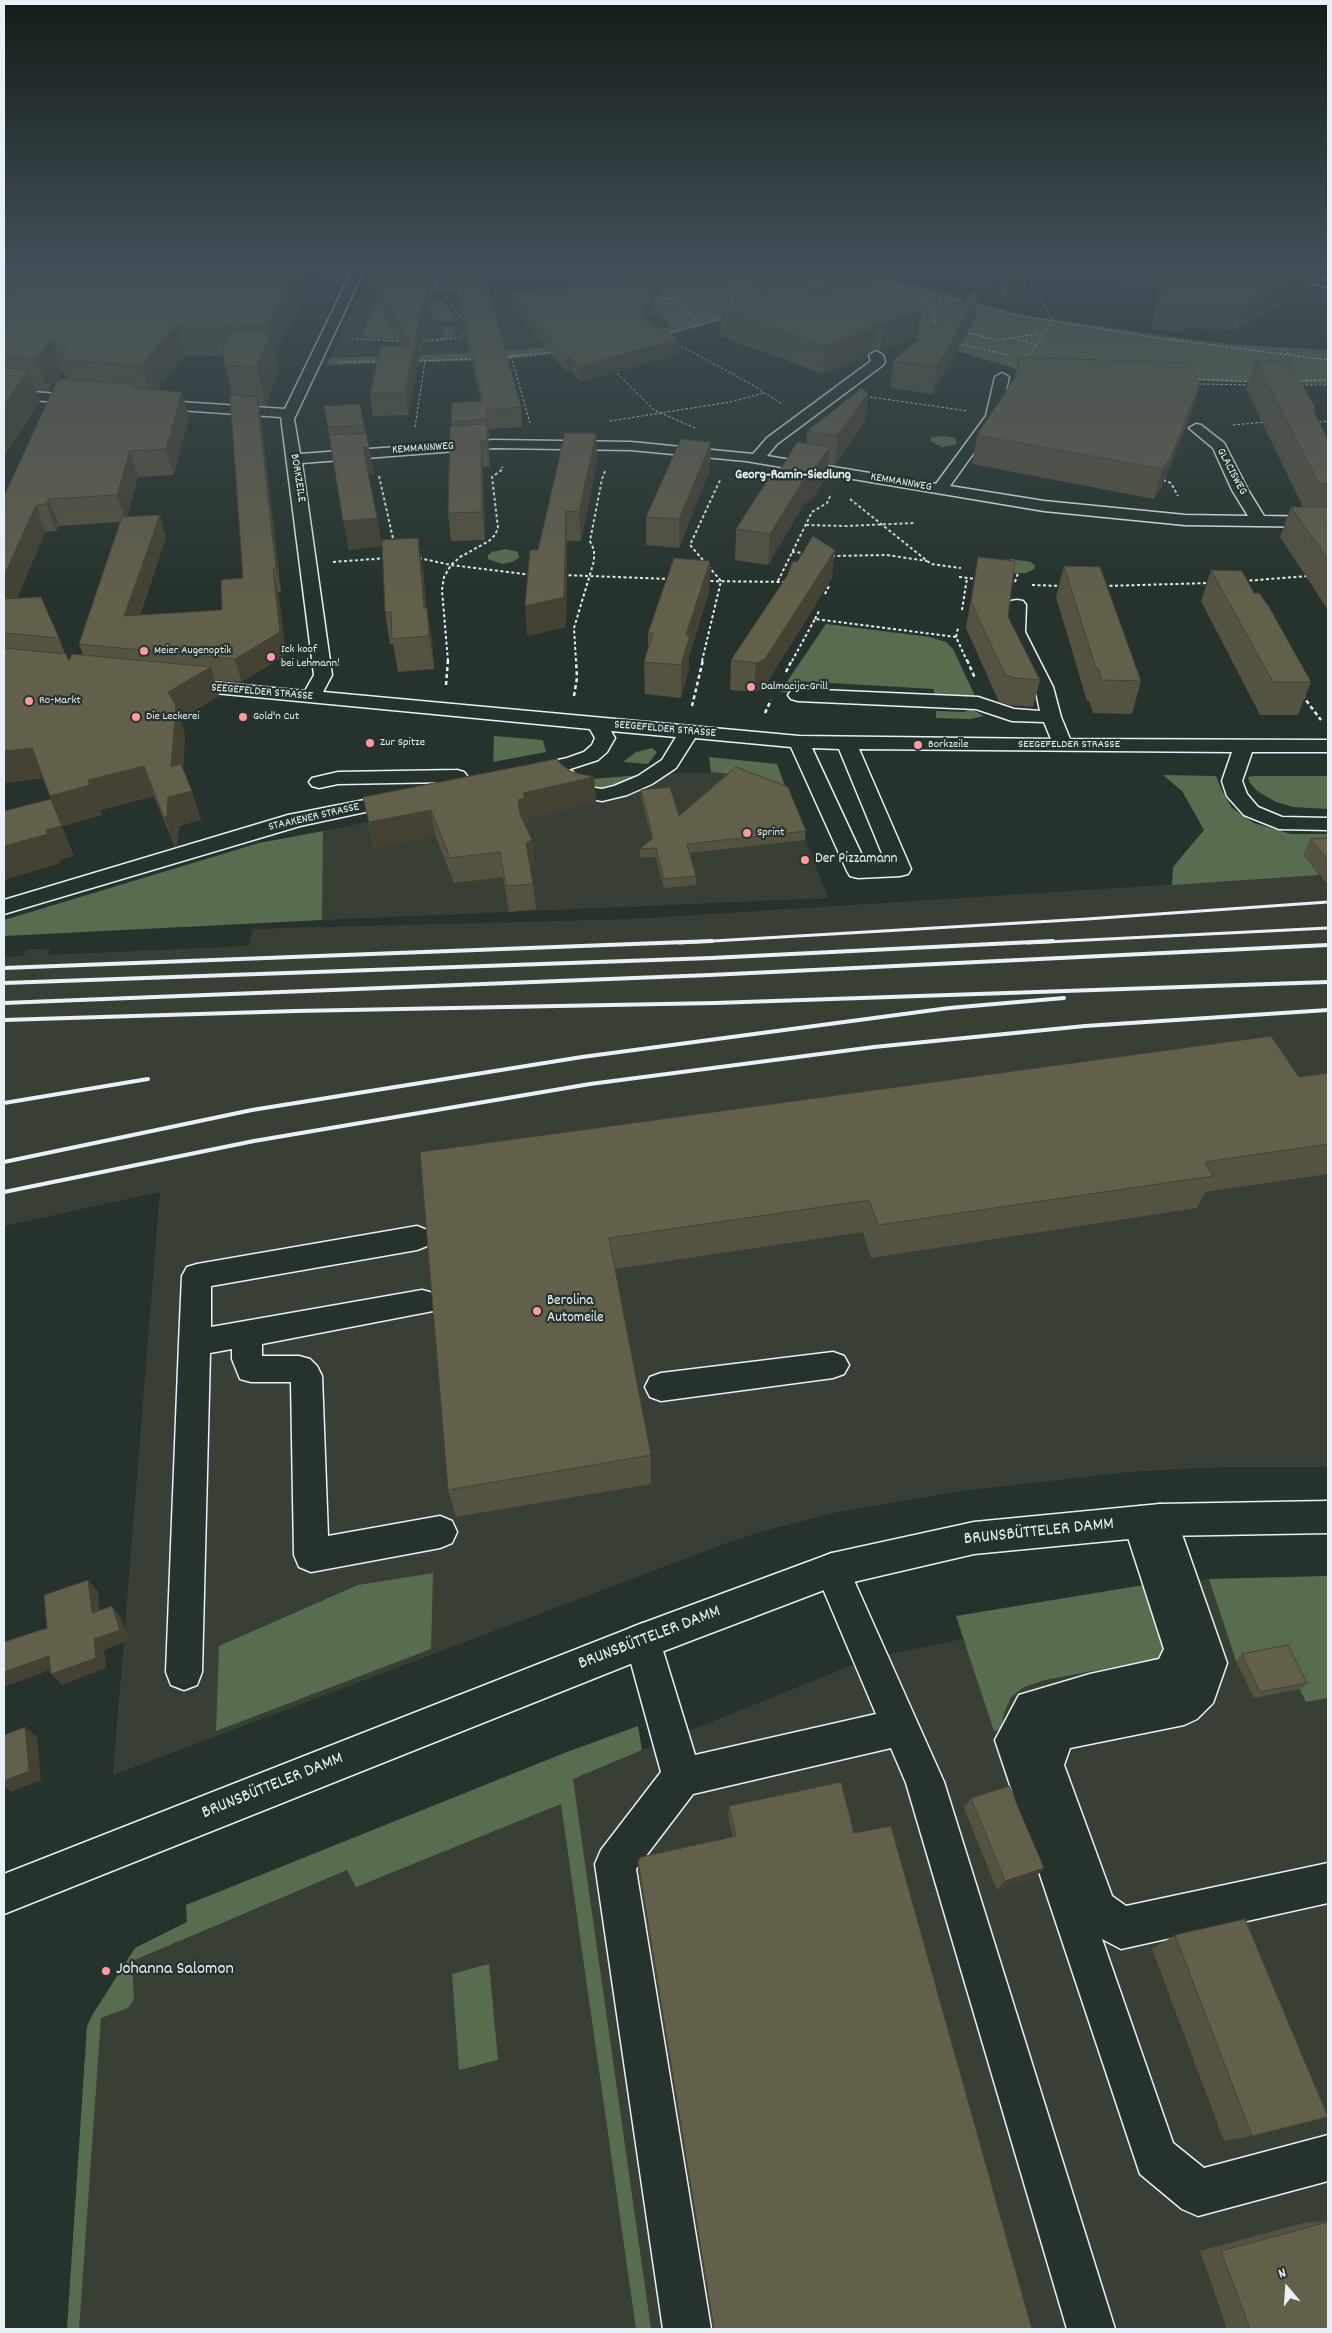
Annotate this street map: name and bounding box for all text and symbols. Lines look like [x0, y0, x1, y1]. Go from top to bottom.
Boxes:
street label: KEMMANNWEG [392, 440, 454, 458]
street label: GLACISWEG [1213, 446, 1249, 498]
street label: BORKZEILE [286, 453, 308, 503]
district label: Georg-Ramin-Siedlung [735, 468, 851, 484]
street label: KEMMANNWEG [869, 471, 933, 495]
place label: Ick koof bei Lehmann! [281, 643, 340, 671]
place label: Meier Augenoptik [154, 644, 231, 658]
marker: Meier Augenoptik [138, 645, 150, 657]
marker: Ick koof bei Lehmann! [265, 651, 277, 663]
place label: Dalmacija-Grill [761, 680, 828, 694]
street label: SEEGEFELDER STRASSE [210, 681, 314, 705]
marker: Dalmacija-Grill [745, 681, 757, 693]
place label: Ro-Markt [39, 694, 81, 708]
marker: Ro-Markt [23, 695, 35, 707]
place label: Die Leckerei [146, 710, 200, 724]
place label: Gold'n Cut [253, 710, 299, 724]
marker: Die Leckerei [130, 711, 142, 723]
marker: Gold'n Cut [237, 711, 249, 723]
street label: SEEGEFELDER STRASSE [613, 718, 717, 742]
place label: Zur Spitze [380, 736, 425, 750]
marker: Zur Spitze [364, 737, 376, 749]
place label: Borkzeile [928, 738, 969, 752]
street label: SEEGEFELDER STRASSE [1018, 738, 1120, 752]
marker: Borkzeile [912, 739, 924, 751]
street label: STAAKENER STRASSE [267, 801, 361, 835]
place label: Sprint [757, 826, 784, 840]
marker: Sprint [741, 827, 753, 839]
place label: Der Pizzamann [815, 851, 898, 869]
marker: Der Pizzamann [799, 854, 811, 866]
place label: Berolina Automeile [547, 1293, 604, 1328]
marker: Berolina Automeile [531, 1305, 543, 1317]
street label: BRUNSBÜTTELER DAMM [963, 1514, 1115, 1552]
street label: BRUNSBÜTTELER DAMM [576, 1602, 724, 1676]
street label: BRUNSBÜTTELER DAMM [199, 1749, 347, 1825]
place label: Johanna Salomon [116, 1960, 234, 1982]
marker: Johanna Salomon [100, 1965, 112, 1977]
north arrow [1262, 2263, 1312, 2313]
text: N [1276, 2263, 1289, 2284]

